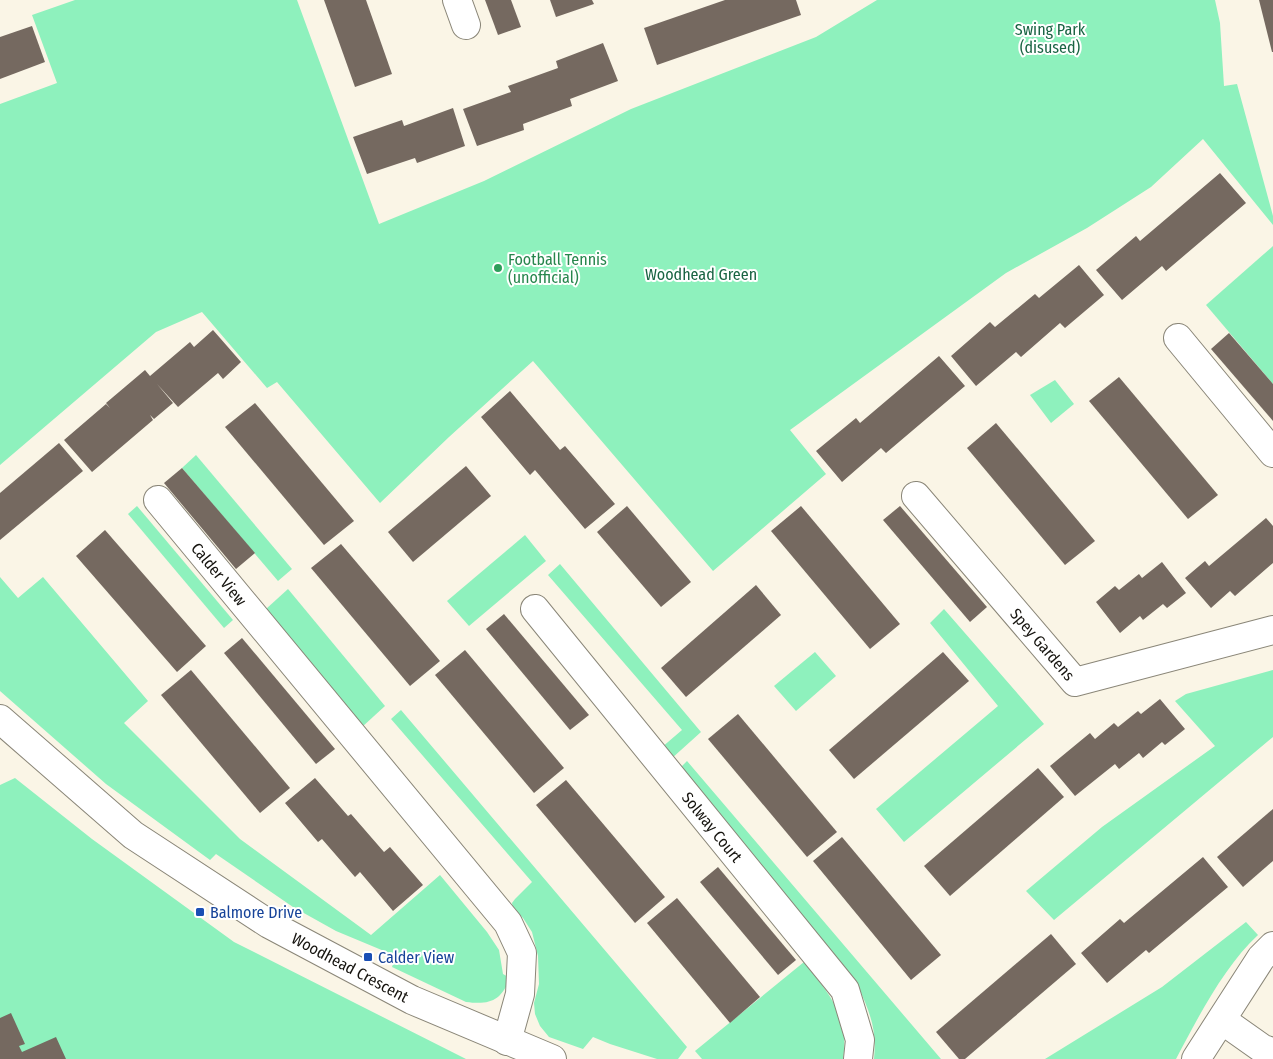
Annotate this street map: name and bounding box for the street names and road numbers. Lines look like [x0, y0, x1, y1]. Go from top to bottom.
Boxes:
street label: Calder View [188, 539, 251, 610]
street label: Spey Gardens [1007, 604, 1079, 684]
street label: Solway Court [678, 788, 747, 866]
street label: Woodhead Crescent [289, 928, 413, 1006]

